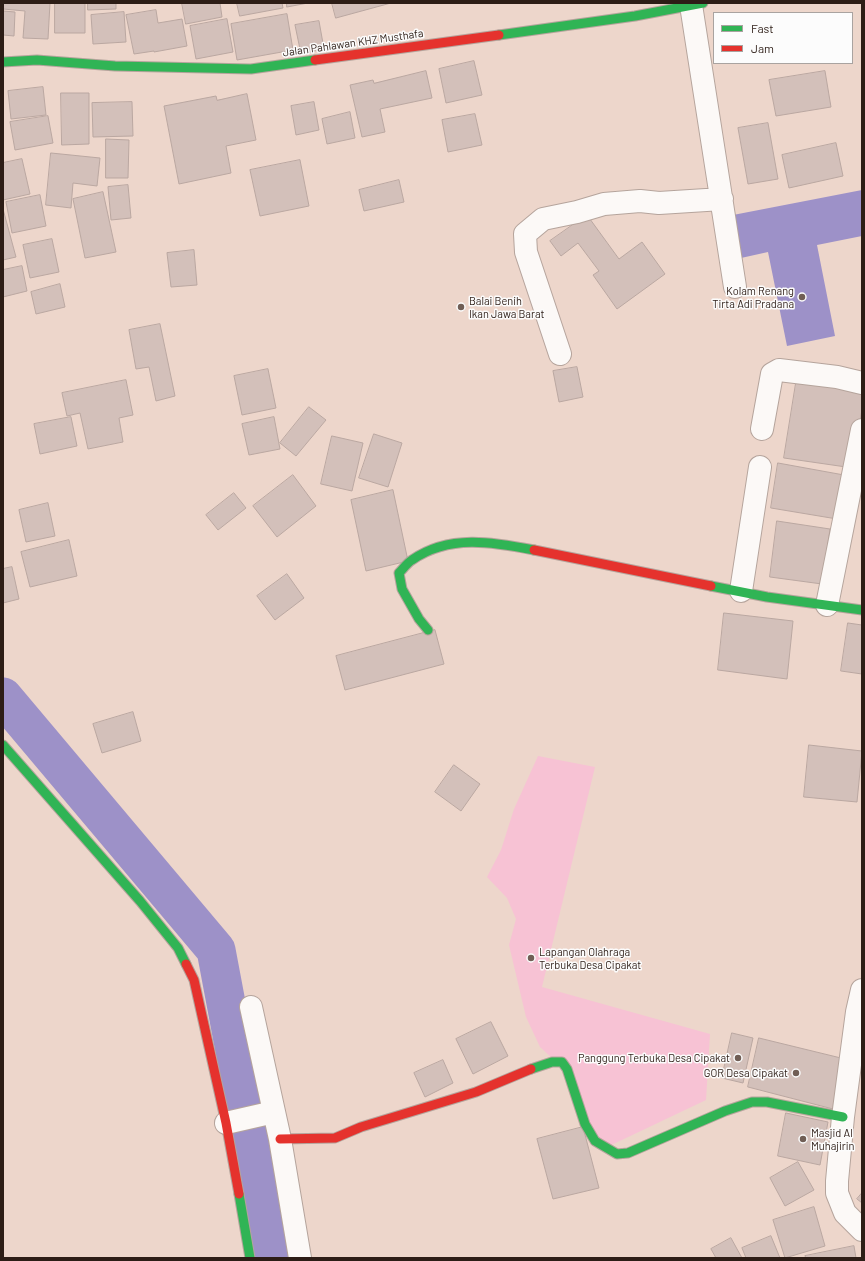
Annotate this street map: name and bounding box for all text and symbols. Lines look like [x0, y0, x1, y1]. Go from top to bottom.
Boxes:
legend [713, 12, 853, 64]
text: Fast [751, 21, 774, 35]
street label: Jalan Pahlawan KHZ Musthafa [282, 27, 424, 59]
text: Jam [751, 41, 774, 55]
place label: Kolam Renang Tirta Adi Pradana [712, 284, 794, 310]
marker: Kolam Renang Tirta Adi Pradana [797, 292, 807, 302]
place label: Balai Benih Ikan Jawa Barat [469, 294, 545, 320]
marker: Balai Benih Ikan Jawa Barat [456, 302, 466, 312]
place label: Lapangan Olahraga Terbuka Desa Cipakat [539, 945, 641, 971]
marker: Lapangan Olahraga Terbuka Desa Cipakat [526, 953, 536, 963]
place label: Panggung Terbuka Desa Cipakat [578, 1051, 730, 1065]
marker: Panggung Terbuka Desa Cipakat [733, 1053, 743, 1063]
place label: GOR Desa Cipakat [704, 1066, 788, 1080]
marker: GOR Desa Cipakat [791, 1068, 801, 1078]
place label: Masjid Al Muhajirin [811, 1126, 855, 1152]
marker: Masjid Al Muhajirin [798, 1134, 808, 1144]

